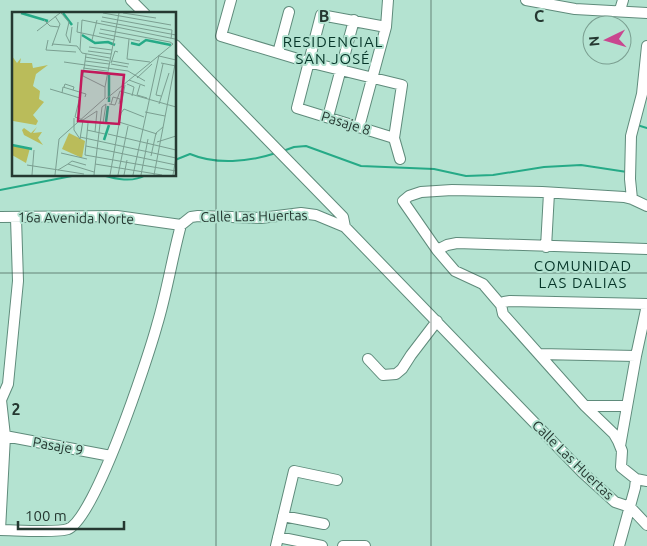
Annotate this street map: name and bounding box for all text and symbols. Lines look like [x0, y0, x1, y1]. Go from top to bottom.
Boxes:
text: B [319, 7, 329, 25]
text: C [534, 7, 544, 25]
inset map [12, 12, 176, 176]
north arrow [582, 15, 632, 65]
district label: RESIDENCIAL SAN JOSÉ [283, 33, 383, 67]
text: N [586, 35, 602, 47]
street label: Pasaje 8 [319, 108, 373, 138]
street label: Calle Las Huertas [200, 207, 308, 225]
street label: 16a Avenida Norte [18, 209, 134, 227]
district label: COMUNIDAD LAS DALIAS [534, 257, 632, 291]
text: 2 [11, 400, 21, 418]
street label: Calle Las Huertas [529, 417, 617, 503]
street label: Pasaje 9 [32, 434, 84, 458]
scale bar [18, 498, 124, 530]
text: 100 m [25, 507, 67, 524]

